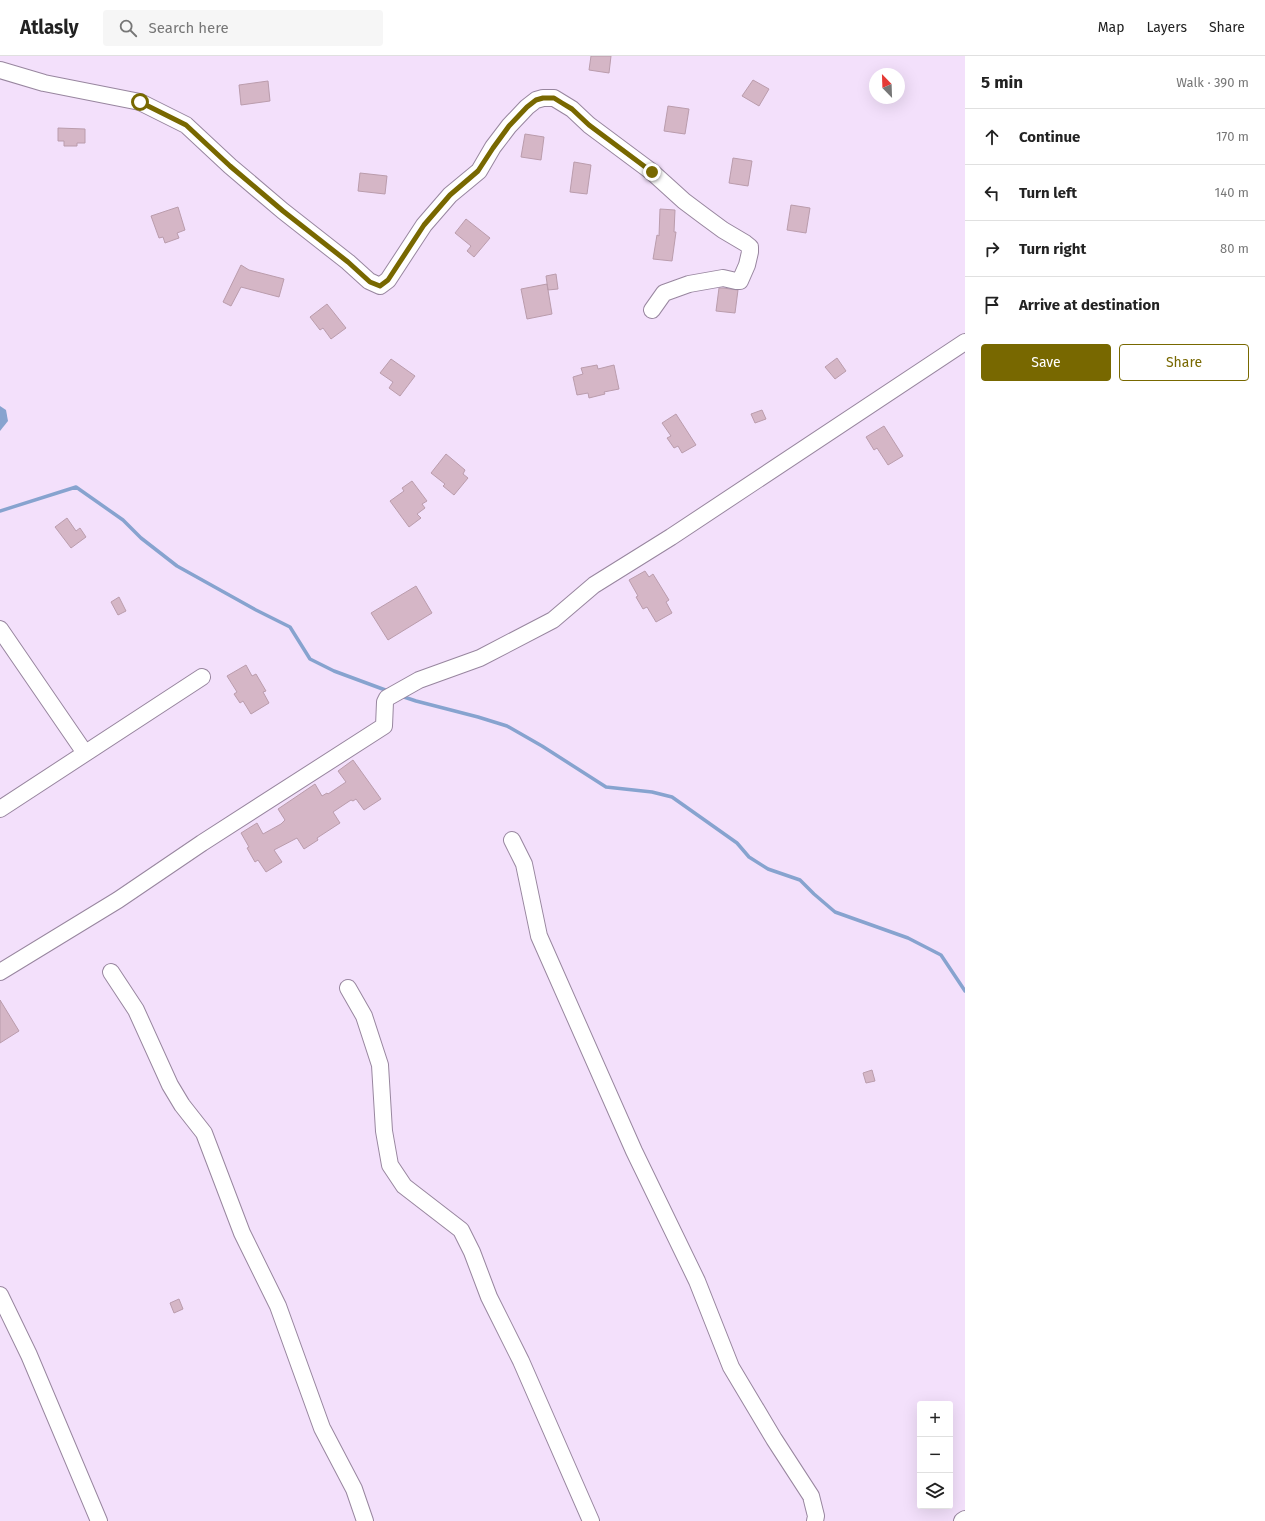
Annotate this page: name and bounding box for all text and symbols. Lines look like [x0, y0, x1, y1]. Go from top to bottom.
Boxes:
search box [103, 10, 383, 46]
text: Atlasly [20, 16, 79, 39]
icon: search [117, 17, 139, 39]
text: Search here [149, 19, 229, 37]
text: Map [1098, 19, 1124, 36]
text: Layers [1146, 19, 1187, 36]
text: Share [1209, 19, 1245, 36]
north arrow [869, 68, 905, 104]
text: 5 min [981, 72, 1023, 93]
text: Walk · 390 m [1176, 75, 1249, 90]
route start [131, 93, 149, 111]
icon: ahead [981, 126, 1003, 148]
text: Continue [1019, 128, 1080, 146]
text: 170 m [1216, 129, 1249, 144]
route end [643, 163, 661, 181]
icon: left [981, 182, 1003, 204]
text: Turn left [1019, 184, 1077, 202]
text: 140 m [1215, 185, 1249, 200]
icon: right [981, 238, 1003, 260]
text: Turn right [1019, 240, 1086, 258]
text: 80 m [1220, 241, 1249, 256]
icon: arrive [981, 294, 1003, 316]
text: Arrive at destination [1019, 296, 1160, 314]
button: Save [981, 344, 1111, 381]
button: Share [1119, 344, 1249, 381]
map controls [917, 1401, 953, 1509]
button: + [917, 1401, 953, 1437]
button: − [917, 1437, 953, 1473]
button: layers [917, 1473, 953, 1509]

